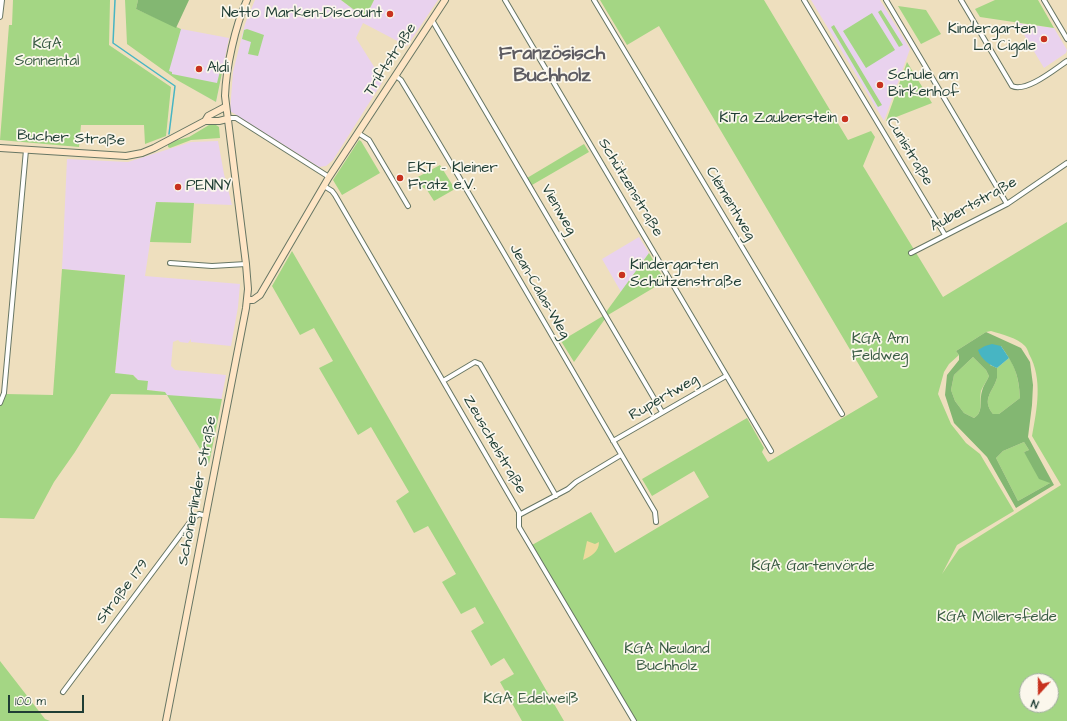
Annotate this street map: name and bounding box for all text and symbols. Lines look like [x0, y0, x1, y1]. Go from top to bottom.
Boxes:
place label: Netto Marken-Discount [221, 5, 382, 23]
marker: Netto Marken-Discount [385, 9, 395, 19]
street label: Triftstraße [361, 20, 421, 100]
place label: Kindergarten La Cigale [948, 21, 1036, 56]
marker: Kindergarten La Cigale [1039, 34, 1049, 44]
park label: KGA Sonnental [15, 36, 79, 71]
district label: Französisch Buchholz [499, 44, 605, 88]
place label: Aldi [207, 60, 229, 78]
marker: Aldi [194, 64, 204, 74]
place label: Schule am Birkenhof [888, 67, 959, 102]
marker: Schule am Birkenhof [875, 80, 885, 90]
place label: KiTa Zauberstein [719, 110, 837, 128]
marker: KiTa Zauberstein [840, 114, 850, 124]
street label: Cunistraße [882, 115, 936, 189]
street label: Bucher Straße [17, 127, 125, 151]
street label: Schützenstraße [594, 136, 666, 240]
place label: EKT - Kleiner Fratz e.V. [408, 160, 498, 195]
street label: Clémentweg [701, 164, 759, 244]
marker: EKT - Kleiner Fratz e.V. [395, 173, 405, 183]
street label: Aubertstraße [927, 174, 1021, 236]
place label: PENNY [186, 178, 231, 196]
marker: PENNY [173, 182, 183, 192]
street label: Vienweg [536, 182, 580, 238]
street label: Jean-Calas-Weg [505, 242, 573, 342]
place label: Kindergarten Schützenstraße [630, 257, 742, 292]
marker: Kindergarten Schützenstraße [617, 270, 627, 280]
park label: KGA Am Feldweg [852, 331, 908, 366]
street label: Rupertweg [626, 371, 702, 425]
street label: Zeuschelstraße [459, 393, 529, 497]
street label: Schönerlinder Straße [175, 415, 221, 567]
street label: Straße 179 [93, 556, 153, 628]
park label: KGA Gartenvörde [751, 558, 875, 576]
park label: KGA Möllersfelde [937, 609, 1057, 627]
park label: KGA Neuland Buchholz [624, 641, 710, 676]
north arrow [1019, 673, 1059, 713]
scale bar [10, 687, 86, 713]
park label: KGA Edelweiß [483, 691, 579, 709]
text: 100 m [15, 693, 46, 710]
text: N [1029, 695, 1041, 712]

